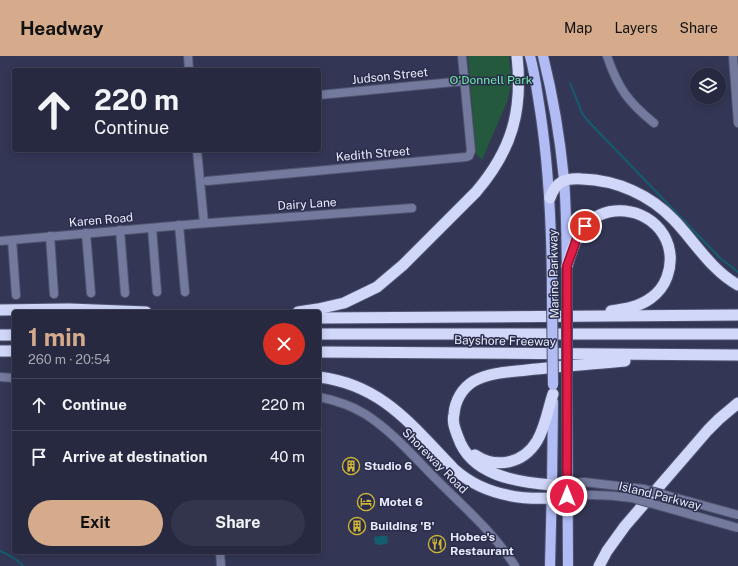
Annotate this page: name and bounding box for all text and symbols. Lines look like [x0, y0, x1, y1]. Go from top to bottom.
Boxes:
text: Headway [20, 17, 103, 39]
text: Map [564, 20, 592, 36]
text: Layers [614, 20, 658, 36]
text: Share [680, 20, 718, 36]
street label: Judson Street [351, 65, 429, 87]
map controls [690, 68, 726, 104]
button: layers [690, 68, 726, 104]
park label: O'Donnell Park [449, 73, 533, 87]
text: 220 m [94, 83, 179, 116]
icon: ahead [28, 84, 80, 136]
text: Continue [94, 117, 169, 138]
street label: Kedith Street [335, 144, 411, 164]
street label: Dairy Lane [277, 195, 337, 213]
pin [568, 209, 602, 243]
street label: Karen Road [68, 210, 134, 230]
icon: arrive [574, 215, 596, 237]
street label: Marine Parkway [546, 229, 562, 319]
text: 1 min [28, 323, 86, 351]
button: close [263, 323, 305, 365]
street label: Bayshore Freeway [454, 333, 557, 349]
text: 260 m · 20:54 [28, 352, 110, 367]
icon: ahead [28, 394, 50, 416]
text: Continue [62, 396, 127, 413]
text: 220 m [261, 396, 305, 413]
street label: Shoreway Road [399, 425, 471, 497]
icon: arrive [28, 446, 50, 468]
text: Arrive at destination [62, 448, 207, 465]
text: 40 m [270, 448, 305, 465]
building icon: Studio 6 [341, 456, 361, 476]
place label: Studio 6 [364, 459, 412, 473]
position arrow [546, 475, 588, 517]
street label: Island Parkway [617, 479, 703, 513]
hotel icon: Motel 6 [356, 492, 376, 512]
place label: Motel 6 [379, 495, 423, 509]
button: Exit [28, 500, 163, 546]
button: Share [171, 500, 305, 546]
building icon: Building 'B' [347, 516, 367, 536]
place label: Building 'B' [370, 519, 435, 533]
place label: Hobee's Restaurant [450, 530, 514, 558]
restaurant icon: Hobee's Restaurant [427, 534, 447, 554]

